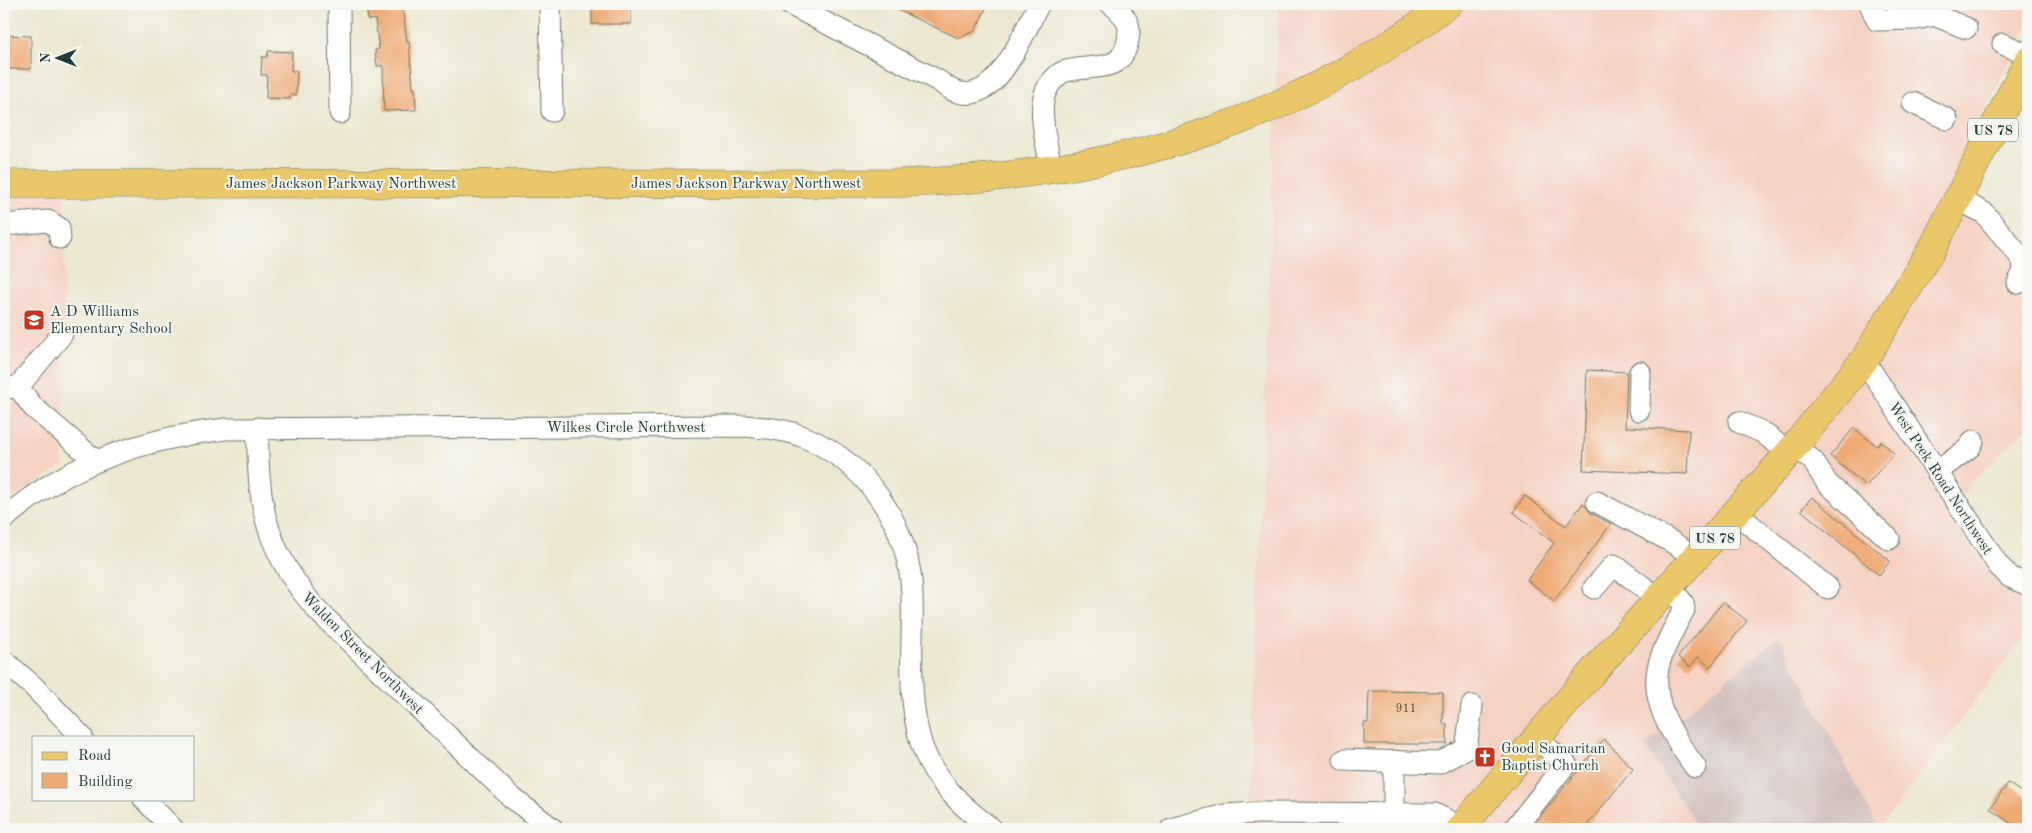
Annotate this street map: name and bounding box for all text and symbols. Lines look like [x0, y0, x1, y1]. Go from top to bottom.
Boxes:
north arrow [32, 32, 82, 82]
text: N [39, 52, 53, 63]
road number: US 78 [1968, 118, 2018, 142]
street label: James Jackson Parkway Northwest [226, 177, 456, 192]
street label: James Jackson Parkway Northwest [631, 177, 861, 192]
place label: A D Williams Elementary School [50, 305, 172, 337]
school or university icon: A D Williams Elementary School [22, 308, 46, 332]
street label: West Peek Road Northwest [1885, 400, 1995, 558]
street label: Wilkes Circle Northwest [547, 421, 705, 436]
road number: US 78 [1690, 526, 1740, 550]
street label: Walden Street Northwest [298, 590, 426, 718]
house number: 911 [1396, 703, 1416, 715]
legend [32, 736, 195, 800]
place label: Good Samaritan Baptist Church [1501, 742, 1606, 774]
church icon: Good Samaritan Baptist Church [1473, 745, 1497, 769]
text: Road [78, 749, 112, 764]
text: Building [78, 775, 133, 790]

